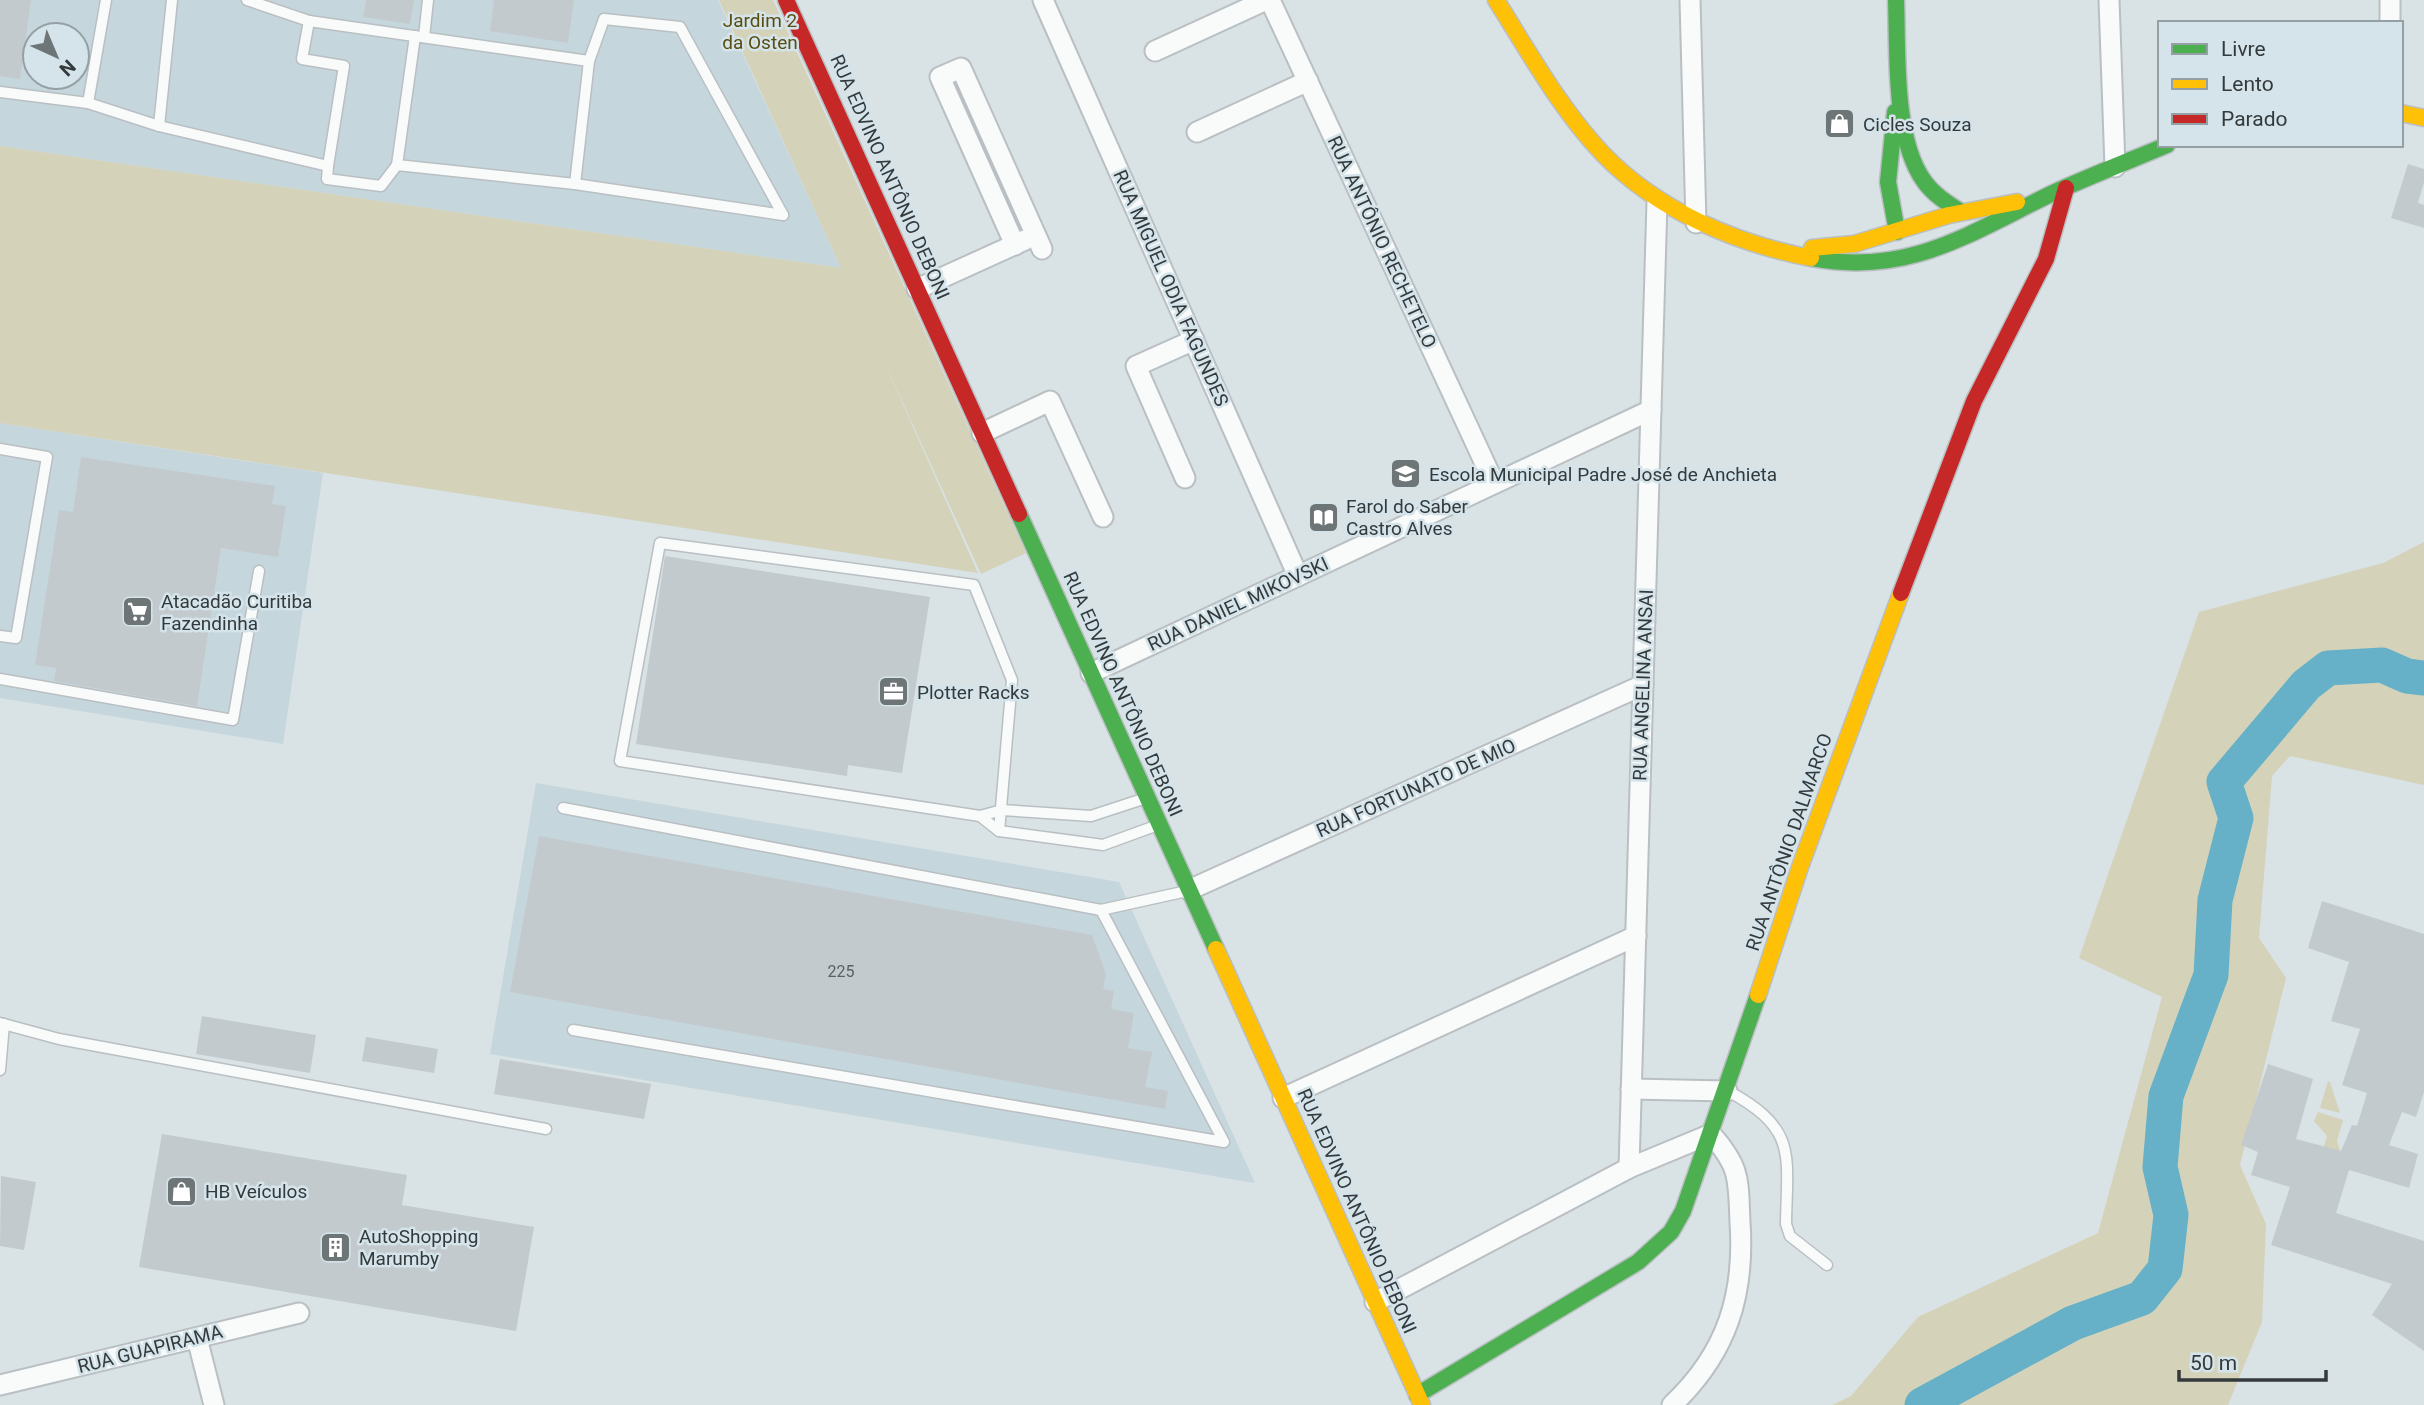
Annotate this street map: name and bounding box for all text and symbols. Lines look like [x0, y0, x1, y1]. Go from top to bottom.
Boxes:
park label: Jardim 2 da Osten [722, 9, 798, 54]
north arrow [21, 21, 91, 91]
legend [2158, 21, 2403, 147]
text: Livre [2221, 37, 2266, 61]
street label: RUA EDVINO ANTÔNIO DEBONI [825, 51, 955, 303]
text: N [55, 55, 80, 81]
text: Lento [2221, 72, 2274, 96]
shop icon: Cicles Souza [1823, 107, 1857, 141]
text: Parado [2221, 107, 2288, 131]
place label: Cicles Souza [1863, 113, 1972, 136]
street label: RUA ANTÔNIO RECHETELO [1323, 132, 1441, 352]
street label: RUA MIGUEL ODIA FAGUNDES [1108, 166, 1234, 410]
school or university icon: Escola Municipal Padre José de Anchieta [1389, 457, 1423, 491]
place label: Escola Municipal Padre José de Anchieta [1429, 463, 1777, 486]
place label: Farol do Saber Castro Alves [1346, 495, 1469, 540]
library icon: Farol do Saber Castro Alves [1306, 500, 1340, 534]
street label: RUA DANIEL MIKOVSKI [1144, 552, 1332, 656]
street label: RUA EDVINO ANTÔNIO DEBONI [1058, 568, 1188, 820]
street label: RUA ANGELINA ANSAI [1628, 589, 1658, 781]
place label: Atacadão Curitiba Fazendinha [161, 590, 312, 635]
supermarket icon: Atacadão Curitiba Fazendinha [121, 595, 155, 629]
office icon: Plotter Racks [877, 675, 911, 709]
place label: Plotter Racks [917, 681, 1030, 704]
street label: RUA ANTÔNIO DALMARCO [1741, 730, 1837, 954]
street label: RUA FORTUNATO DE MIO [1313, 734, 1519, 842]
house number: 225 [828, 962, 854, 981]
street label: RUA EDVINO ANTÔNIO DEBONI [1292, 1085, 1422, 1337]
shop icon: HB Veículos [165, 1174, 199, 1208]
place label: HB Veículos [205, 1180, 307, 1203]
place label: AutoShopping Marumby [359, 1225, 478, 1270]
building icon: AutoShopping Marumby [319, 1230, 353, 1264]
street label: RUA GUAPIRAMA [75, 1320, 226, 1378]
scale bar [2179, 1338, 2326, 1382]
text: 50 m [2190, 1351, 2237, 1375]

